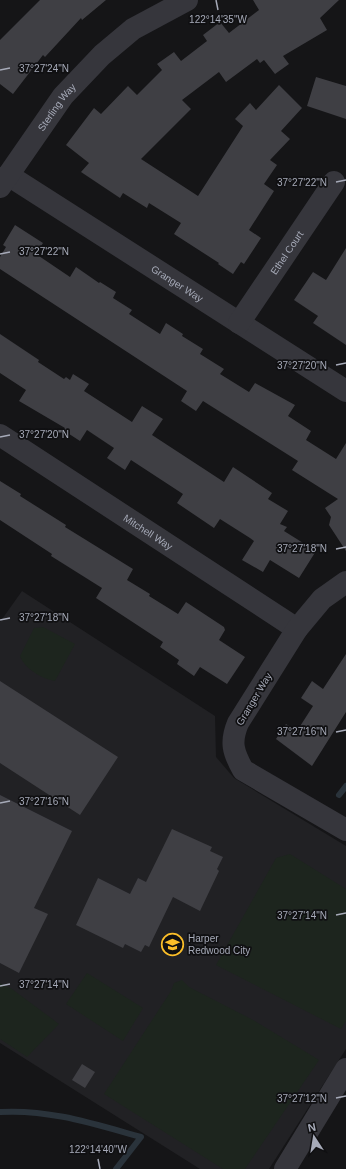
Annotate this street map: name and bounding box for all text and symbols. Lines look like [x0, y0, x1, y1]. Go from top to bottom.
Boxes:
text: 122°14'35"W [189, 14, 247, 25]
text: 37°27'24"N [19, 63, 69, 74]
street label: Sterling Way [35, 81, 78, 133]
text: 37°27'22"N [277, 177, 327, 188]
street label: Ethel Court [268, 228, 305, 276]
text: 37°27'22"N [19, 246, 69, 257]
street label: Granger Way [149, 263, 205, 304]
text: 37°27'20"N [277, 360, 327, 371]
text: 37°27'20"N [19, 429, 69, 440]
street label: Mitchell Way [122, 512, 175, 552]
text: 37°27'18"N [277, 543, 327, 554]
text: 37°27'18"N [19, 612, 69, 623]
street label: Granger Way [234, 671, 274, 727]
text: 37°27'16"N [277, 726, 327, 737]
text: 37°27'16"N [19, 796, 69, 807]
text: 37°27'14"N [277, 910, 327, 921]
school or university icon: Harper Redwood City [160, 931, 186, 957]
place label: Harper Redwood City [188, 933, 250, 956]
text: 37°27'14"N [19, 979, 69, 990]
text: 37°27'12"N [277, 1093, 327, 1104]
north arrow [294, 1117, 334, 1157]
text: N [307, 1121, 317, 1134]
text: 122°14'40"W [69, 1144, 127, 1155]

